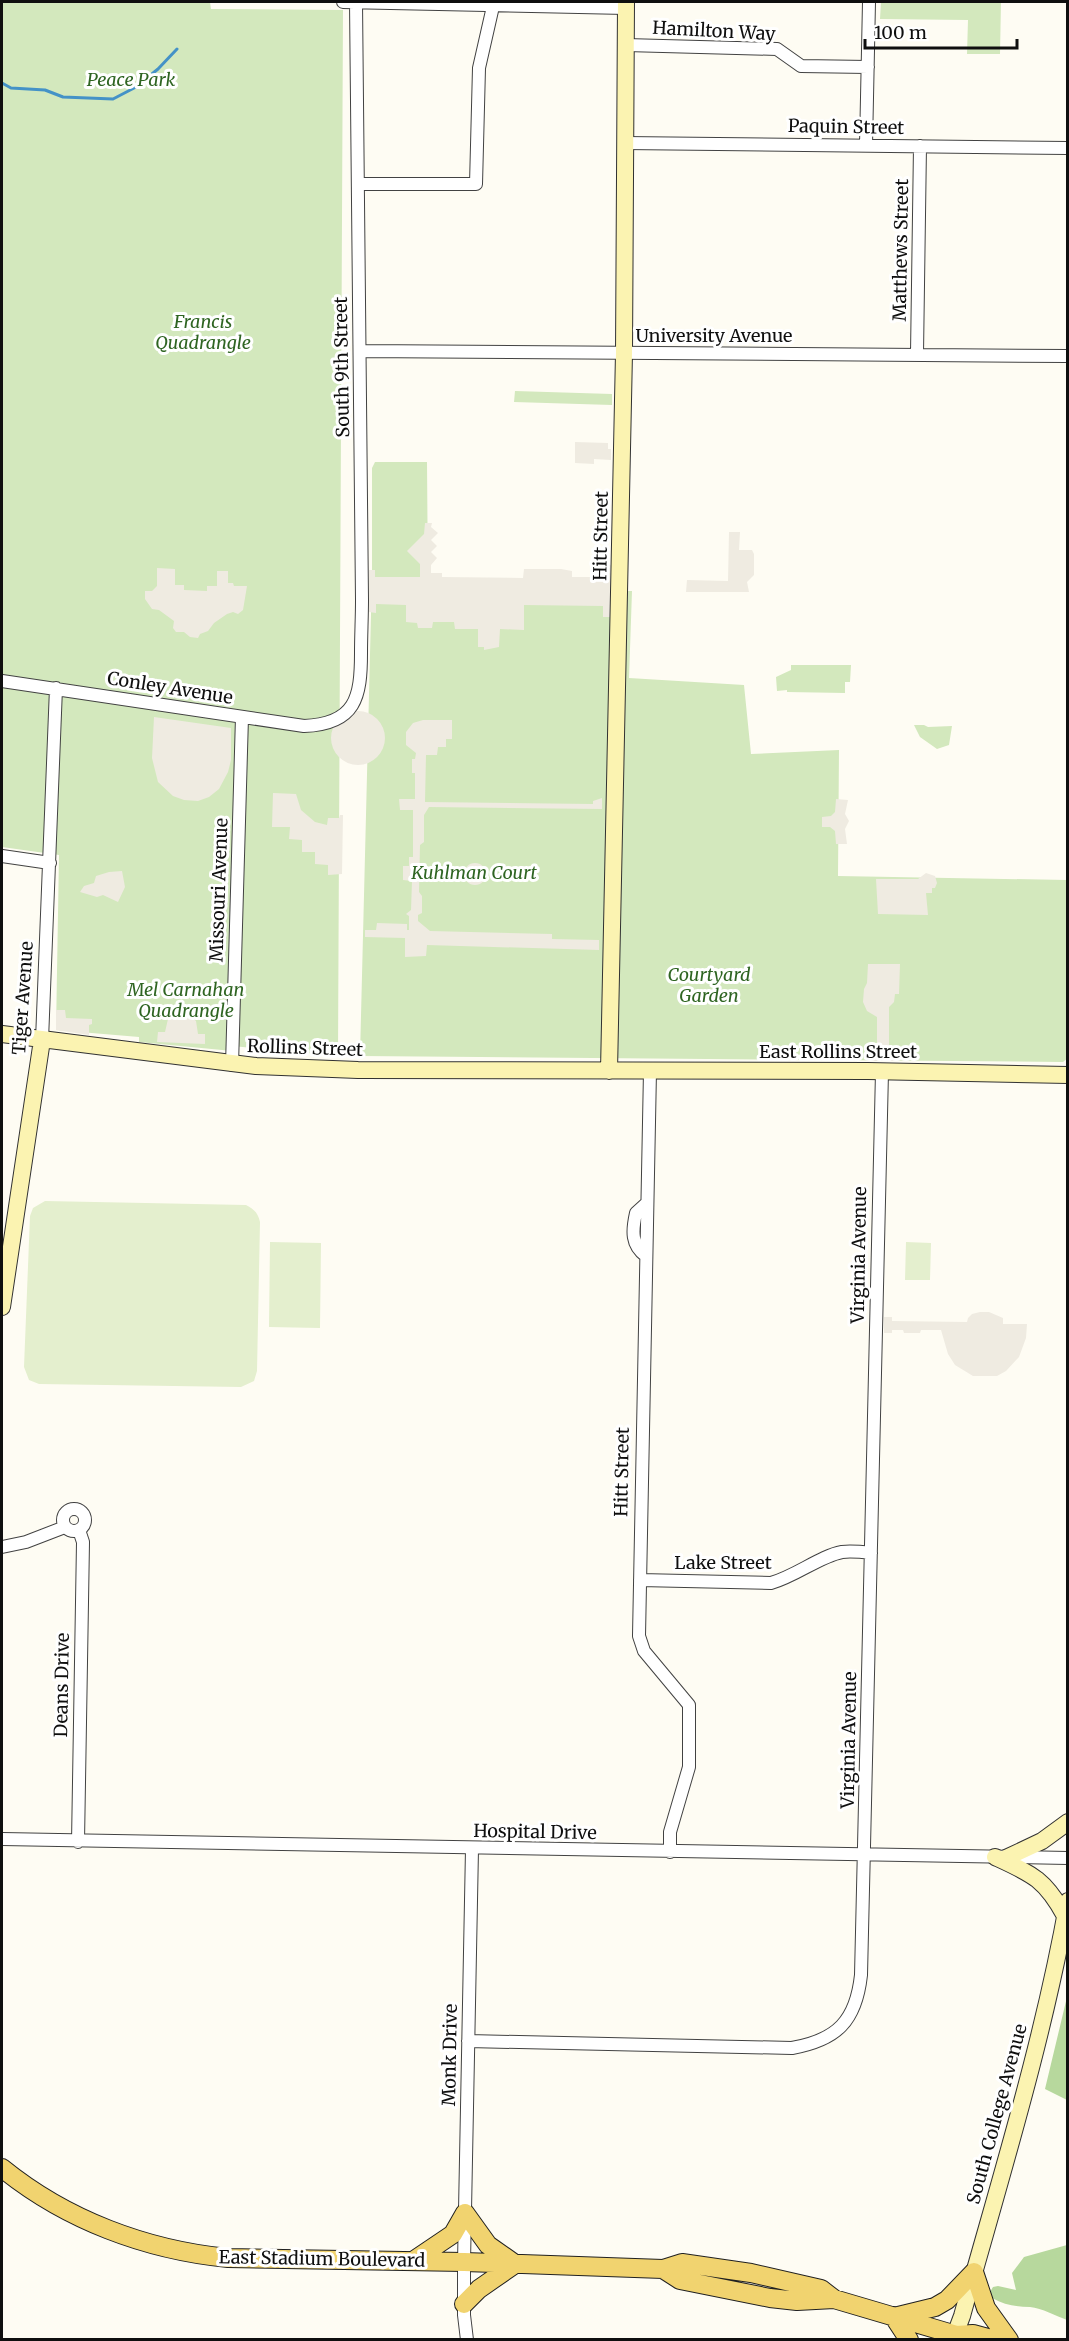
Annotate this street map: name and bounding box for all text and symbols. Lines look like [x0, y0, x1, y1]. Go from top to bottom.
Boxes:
scale bar [865, 12, 1016, 50]
street label: Hamilton Way [652, 16, 777, 45]
text: 100 m [874, 21, 927, 44]
park label: Peace Park [87, 68, 176, 91]
street label: Paquin Street [788, 114, 904, 139]
street label: Matthews Street [888, 178, 913, 322]
street label: South 9th Street [329, 296, 354, 438]
park label: Francis Quadrangle [155, 310, 251, 354]
street label: University Avenue [635, 324, 793, 347]
street label: Hitt Street [588, 491, 613, 581]
street label: Conley Avenue [106, 666, 235, 709]
street label: Missouri Avenue [204, 817, 233, 963]
park label: Kuhlman Court [410, 861, 538, 884]
street label: Tiger Avenue [7, 940, 38, 1056]
park label: Courtyard Garden [667, 963, 751, 1007]
park label: Mel Carnahan Quadrangle [126, 978, 245, 1022]
street label: Rollins Street [247, 1034, 364, 1061]
street label: East Rollins Street [759, 1040, 917, 1063]
street label: Virginia Avenue [846, 1186, 871, 1325]
street label: Hitt Street [609, 1427, 634, 1517]
street label: Lake Street [674, 1551, 772, 1574]
street label: Deans Drive [49, 1632, 74, 1738]
street label: Virginia Avenue [836, 1671, 861, 1810]
street label: Hospital Drive [473, 1819, 597, 1844]
street label: Monk Drive [437, 2004, 462, 2106]
street label: South College Avenue [961, 2021, 1032, 2206]
street label: East Stadium Boulevard [218, 2245, 426, 2272]

